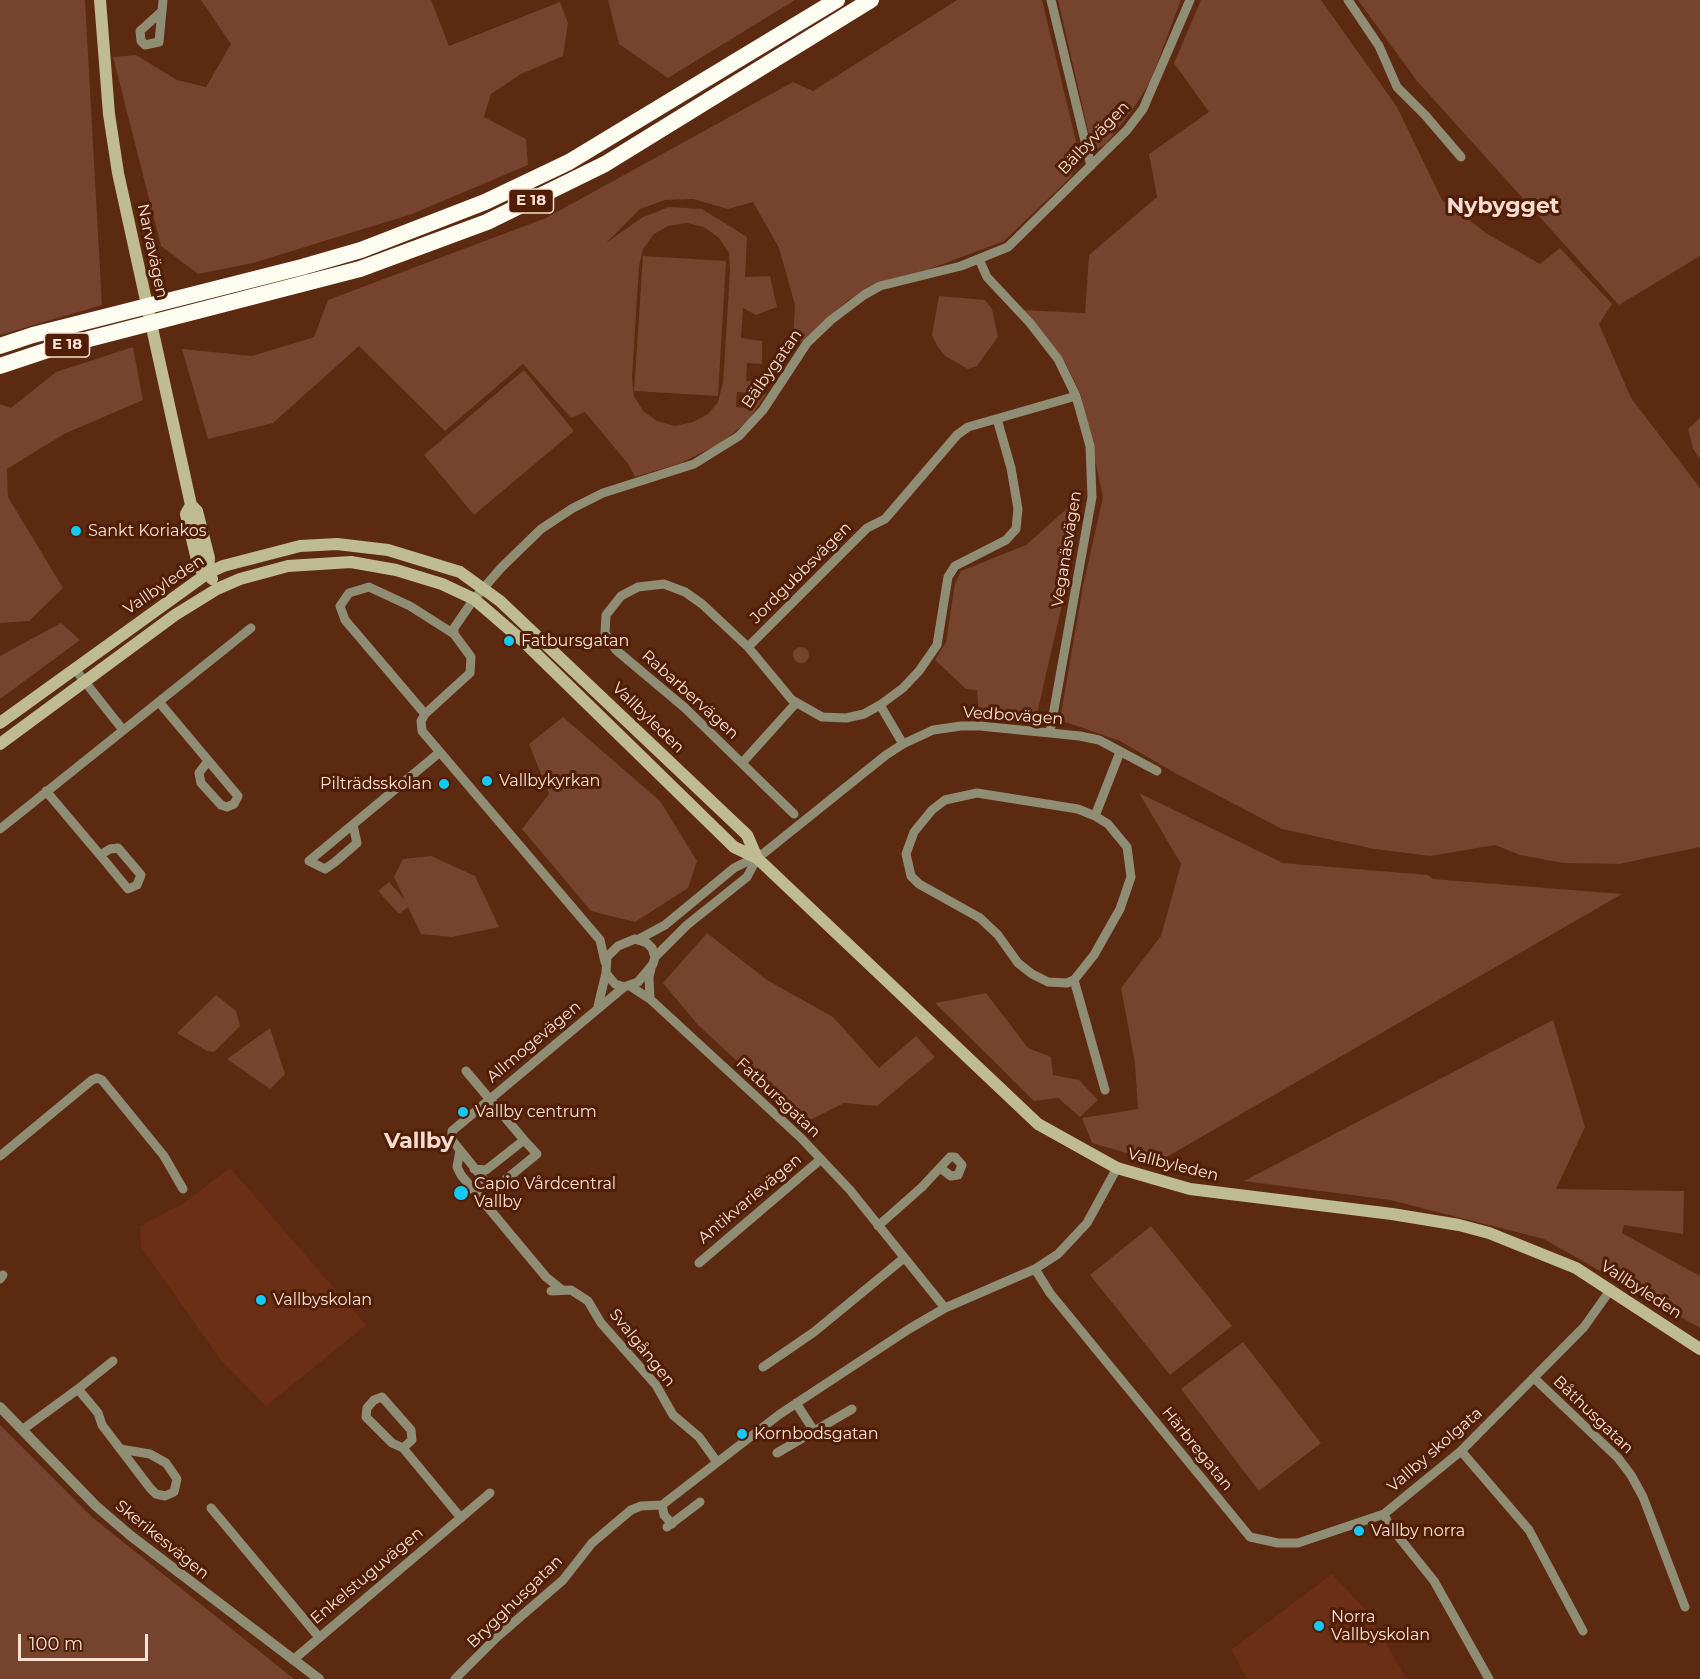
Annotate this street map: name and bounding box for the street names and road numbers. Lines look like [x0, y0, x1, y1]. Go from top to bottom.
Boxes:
street label: Bälbyvägen [1054, 97, 1134, 179]
road number: E 18 [508, 189, 554, 213]
street label: Narvavägen [133, 202, 171, 300]
street label: Bälbygatan [738, 326, 806, 412]
road number: E 18 [44, 333, 90, 357]
street label: Veganäsvägen [1048, 489, 1086, 609]
street label: Jordgubbsvägen [746, 518, 856, 628]
street label: Vallbyleden [120, 551, 208, 619]
street label: Rabarbervägen [638, 646, 742, 744]
street label: Vallbyleden [608, 679, 688, 757]
street label: Vedbovägen [962, 703, 1064, 729]
street label: Allmogevägen [483, 997, 585, 1087]
street label: Fatbursgatan [732, 1054, 824, 1142]
street label: Vallbyleden [1126, 1144, 1220, 1186]
street label: Antikvarievägen [694, 1150, 806, 1248]
street label: Vallbyleden [1597, 1257, 1685, 1323]
street label: Svalgången [605, 1305, 679, 1391]
street label: Båthusgatan [1549, 1372, 1637, 1458]
street label: Härbregatan [1157, 1403, 1237, 1495]
street label: Vallby skolgata [1384, 1404, 1486, 1496]
street label: Skerikesvägen [111, 1496, 213, 1584]
street label: Enkelstuguvägen [307, 1523, 427, 1629]
street label: Brygghusgatan [463, 1552, 567, 1652]

